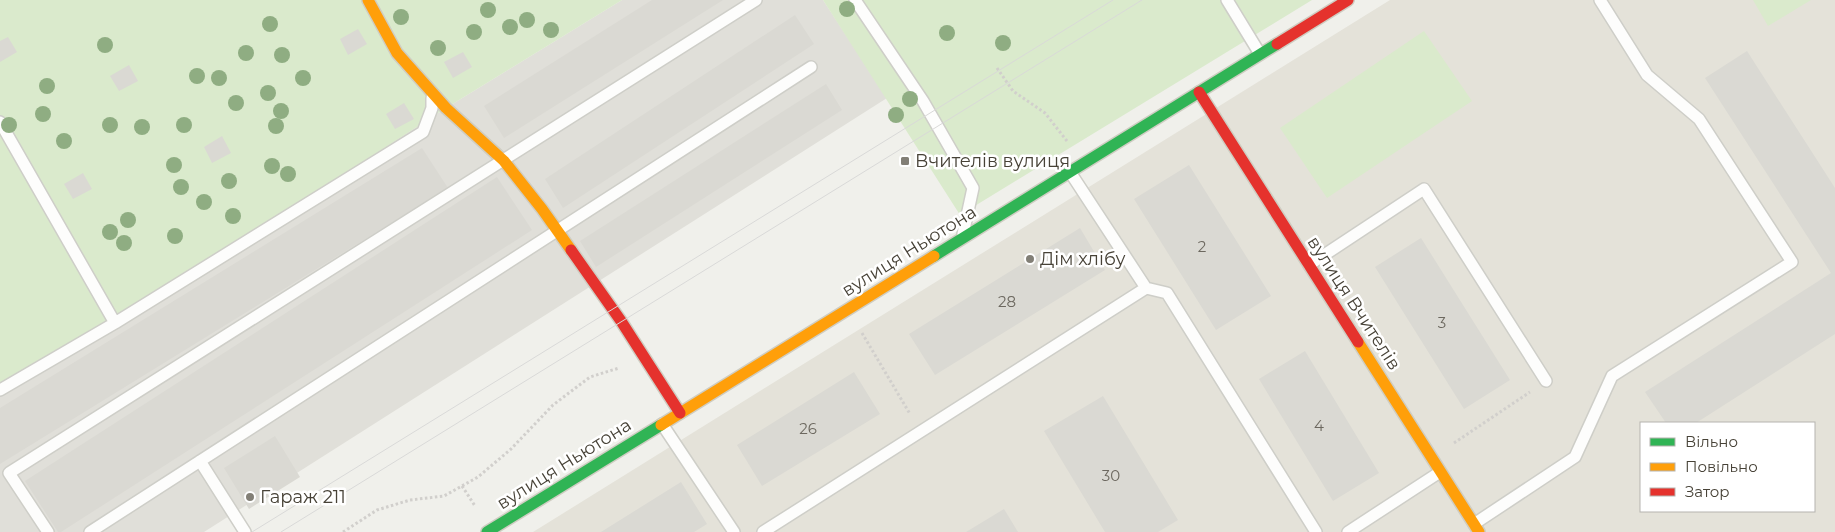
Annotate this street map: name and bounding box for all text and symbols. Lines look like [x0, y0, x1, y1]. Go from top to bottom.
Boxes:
place label: Вчителів вулиця [915, 150, 1070, 172]
marker: Вчителів вулиця [899, 155, 911, 167]
street label: вулиця Ньютона [838, 201, 980, 301]
street label: вулиця Вчителів [1303, 232, 1405, 374]
house number: 2 [1198, 237, 1206, 256]
place label: Дім хлібу [1040, 248, 1126, 270]
marker: Дім хлібу [1024, 253, 1036, 265]
house number: 28 [998, 292, 1016, 311]
house number: 3 [1438, 313, 1446, 332]
street label: вулиця Ньютона [493, 414, 635, 514]
house number: 4 [1314, 416, 1324, 435]
house number: 26 [799, 419, 817, 438]
legend [1640, 422, 1815, 512]
text: Вільно [1685, 432, 1738, 451]
text: Повільно [1685, 457, 1758, 476]
house number: 30 [1102, 466, 1120, 485]
text: Затор [1685, 482, 1730, 501]
place label: Гараж 211 [260, 486, 346, 508]
marker: Гараж 211 [244, 491, 256, 503]

